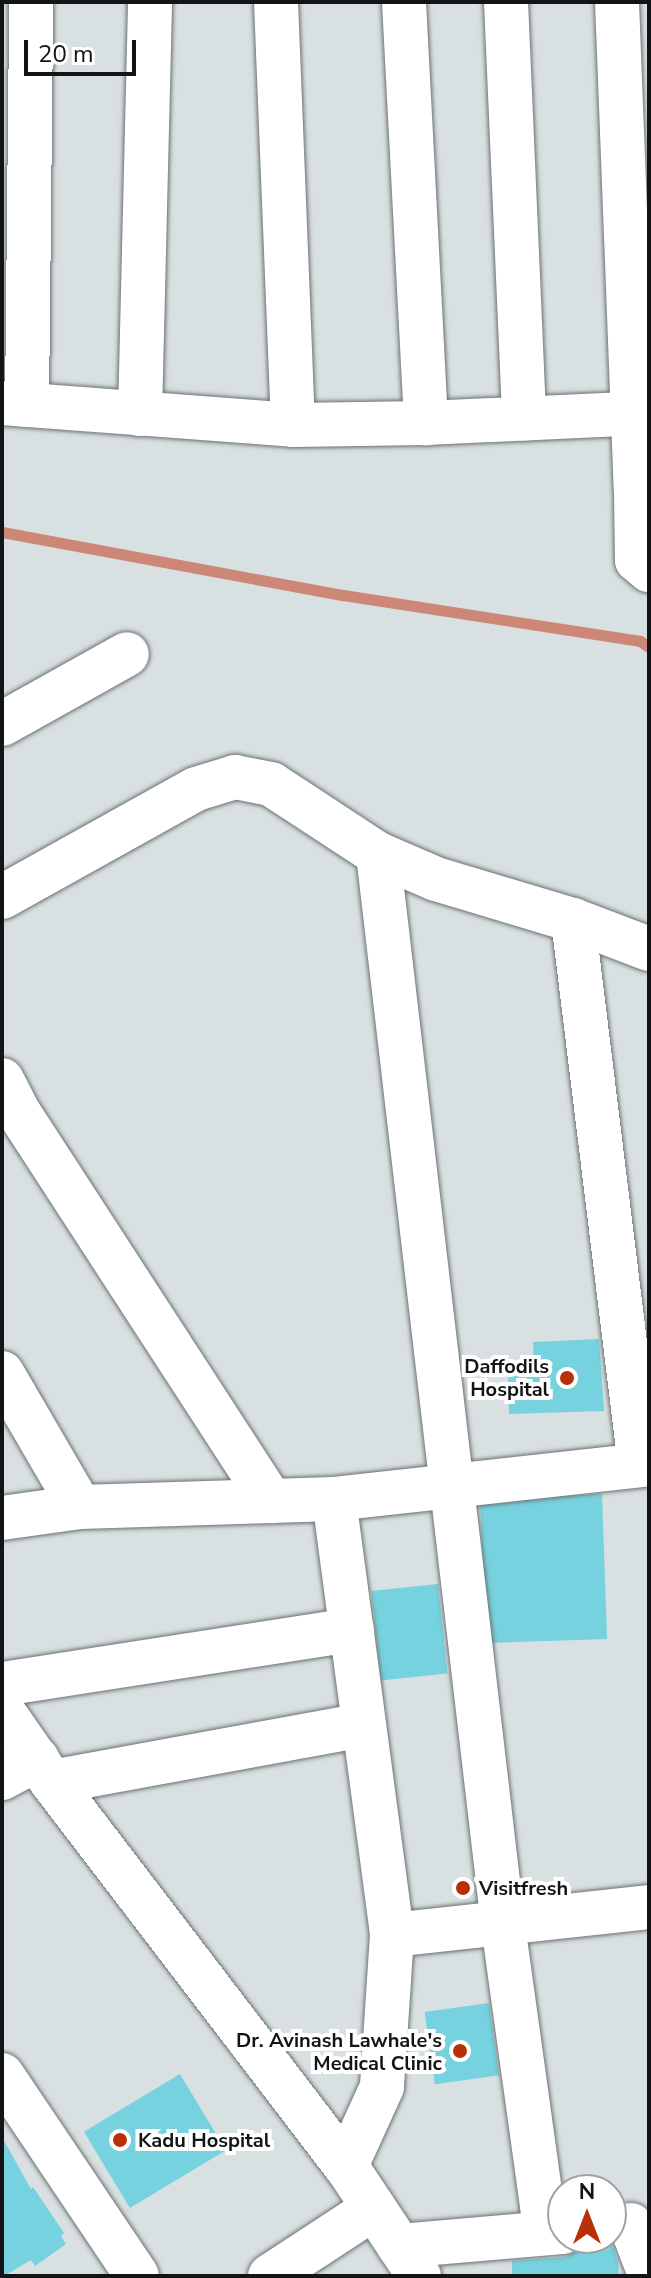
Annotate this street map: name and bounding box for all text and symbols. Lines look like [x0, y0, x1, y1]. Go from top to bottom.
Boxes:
scale bar [28, 24, 140, 74]
text: 20 m [38, 38, 94, 70]
place label: Daffodils Hospital [464, 1354, 549, 1401]
marker: Daffodils Hospital [556, 1367, 578, 1389]
place label: Visitfresh [479, 1876, 568, 1900]
marker: Visitfresh [454, 1879, 472, 1897]
place label: Dr. Avinash Lawhale's Medical Clinic [236, 2028, 442, 2075]
marker: Dr. Avinash Lawhale's Medical Clinic [449, 2040, 471, 2062]
place label: Kadu Hospital [138, 2128, 270, 2152]
marker: Kadu Hospital [109, 2129, 131, 2151]
north arrow [547, 2174, 627, 2254]
text: N [579, 2177, 595, 2207]

